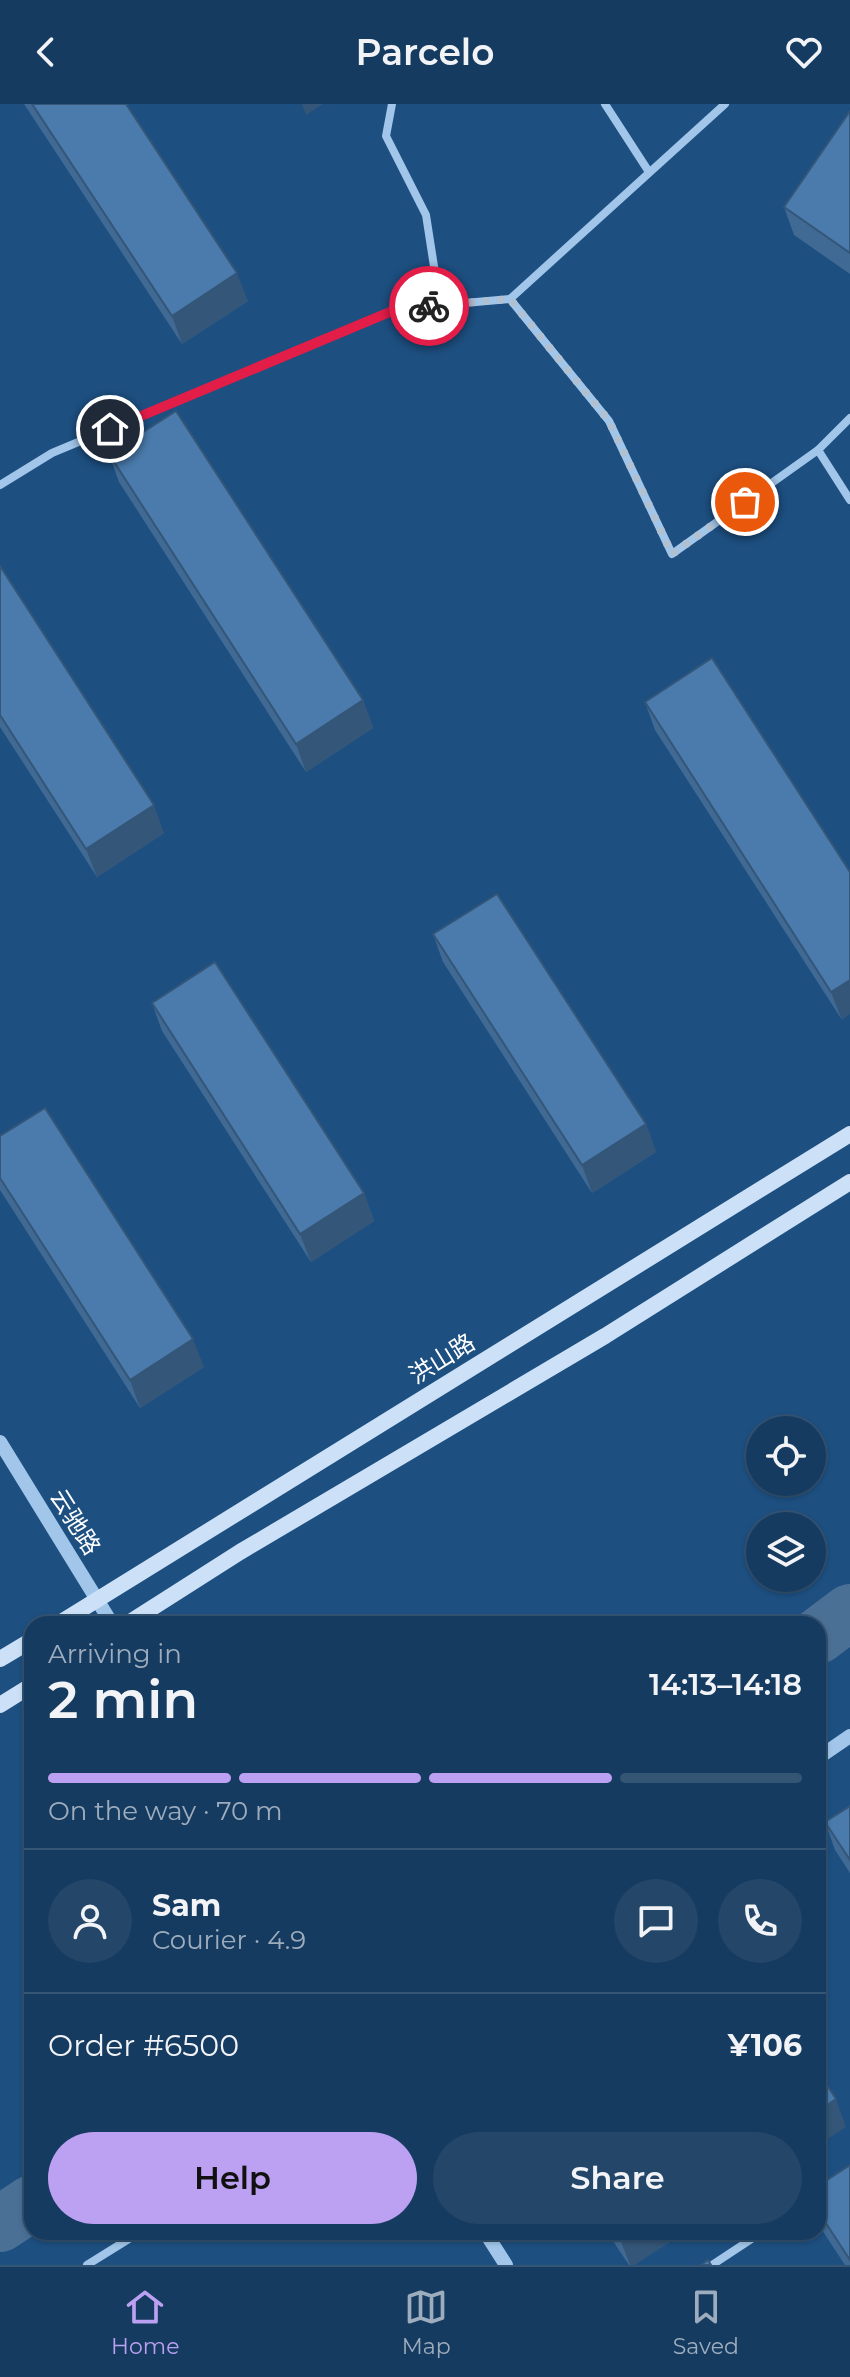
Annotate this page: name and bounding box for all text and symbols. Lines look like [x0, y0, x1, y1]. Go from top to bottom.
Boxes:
icon: back [24, 30, 68, 74]
text: Parcelo [356, 30, 494, 74]
icon: heart [782, 30, 826, 74]
courier [389, 266, 469, 346]
icon: bike [407, 284, 451, 328]
pin [76, 395, 144, 463]
icon: home [88, 407, 132, 451]
pin [711, 468, 779, 536]
icon: bag [723, 480, 767, 524]
street label: 洪山路 [404, 1327, 480, 1390]
map controls [746, 1416, 826, 1592]
button: locate [746, 1416, 826, 1496]
street label: 云驰路 [44, 1484, 107, 1560]
button: layers [746, 1512, 826, 1592]
text: Arriving in [48, 1638, 182, 1670]
text: 14:13–14:18 [649, 1666, 802, 1703]
text: 2 min [48, 1668, 198, 1731]
text: On the way · 70 m [48, 1795, 283, 1827]
button: person [48, 1879, 132, 1963]
button: chat [614, 1879, 698, 1963]
button: phone [718, 1879, 802, 1963]
text: Sam [152, 1887, 221, 1924]
text: Courier · 4.9 [152, 1924, 306, 1956]
text: Order #6500 [48, 2027, 239, 2064]
text: ¥106 [728, 2027, 802, 2064]
button: Help [48, 2132, 417, 2224]
button: Share [433, 2132, 802, 2224]
tab: Home [111, 2285, 179, 2360]
tab: Map [402, 2285, 451, 2360]
tab: Saved [673, 2285, 739, 2360]

